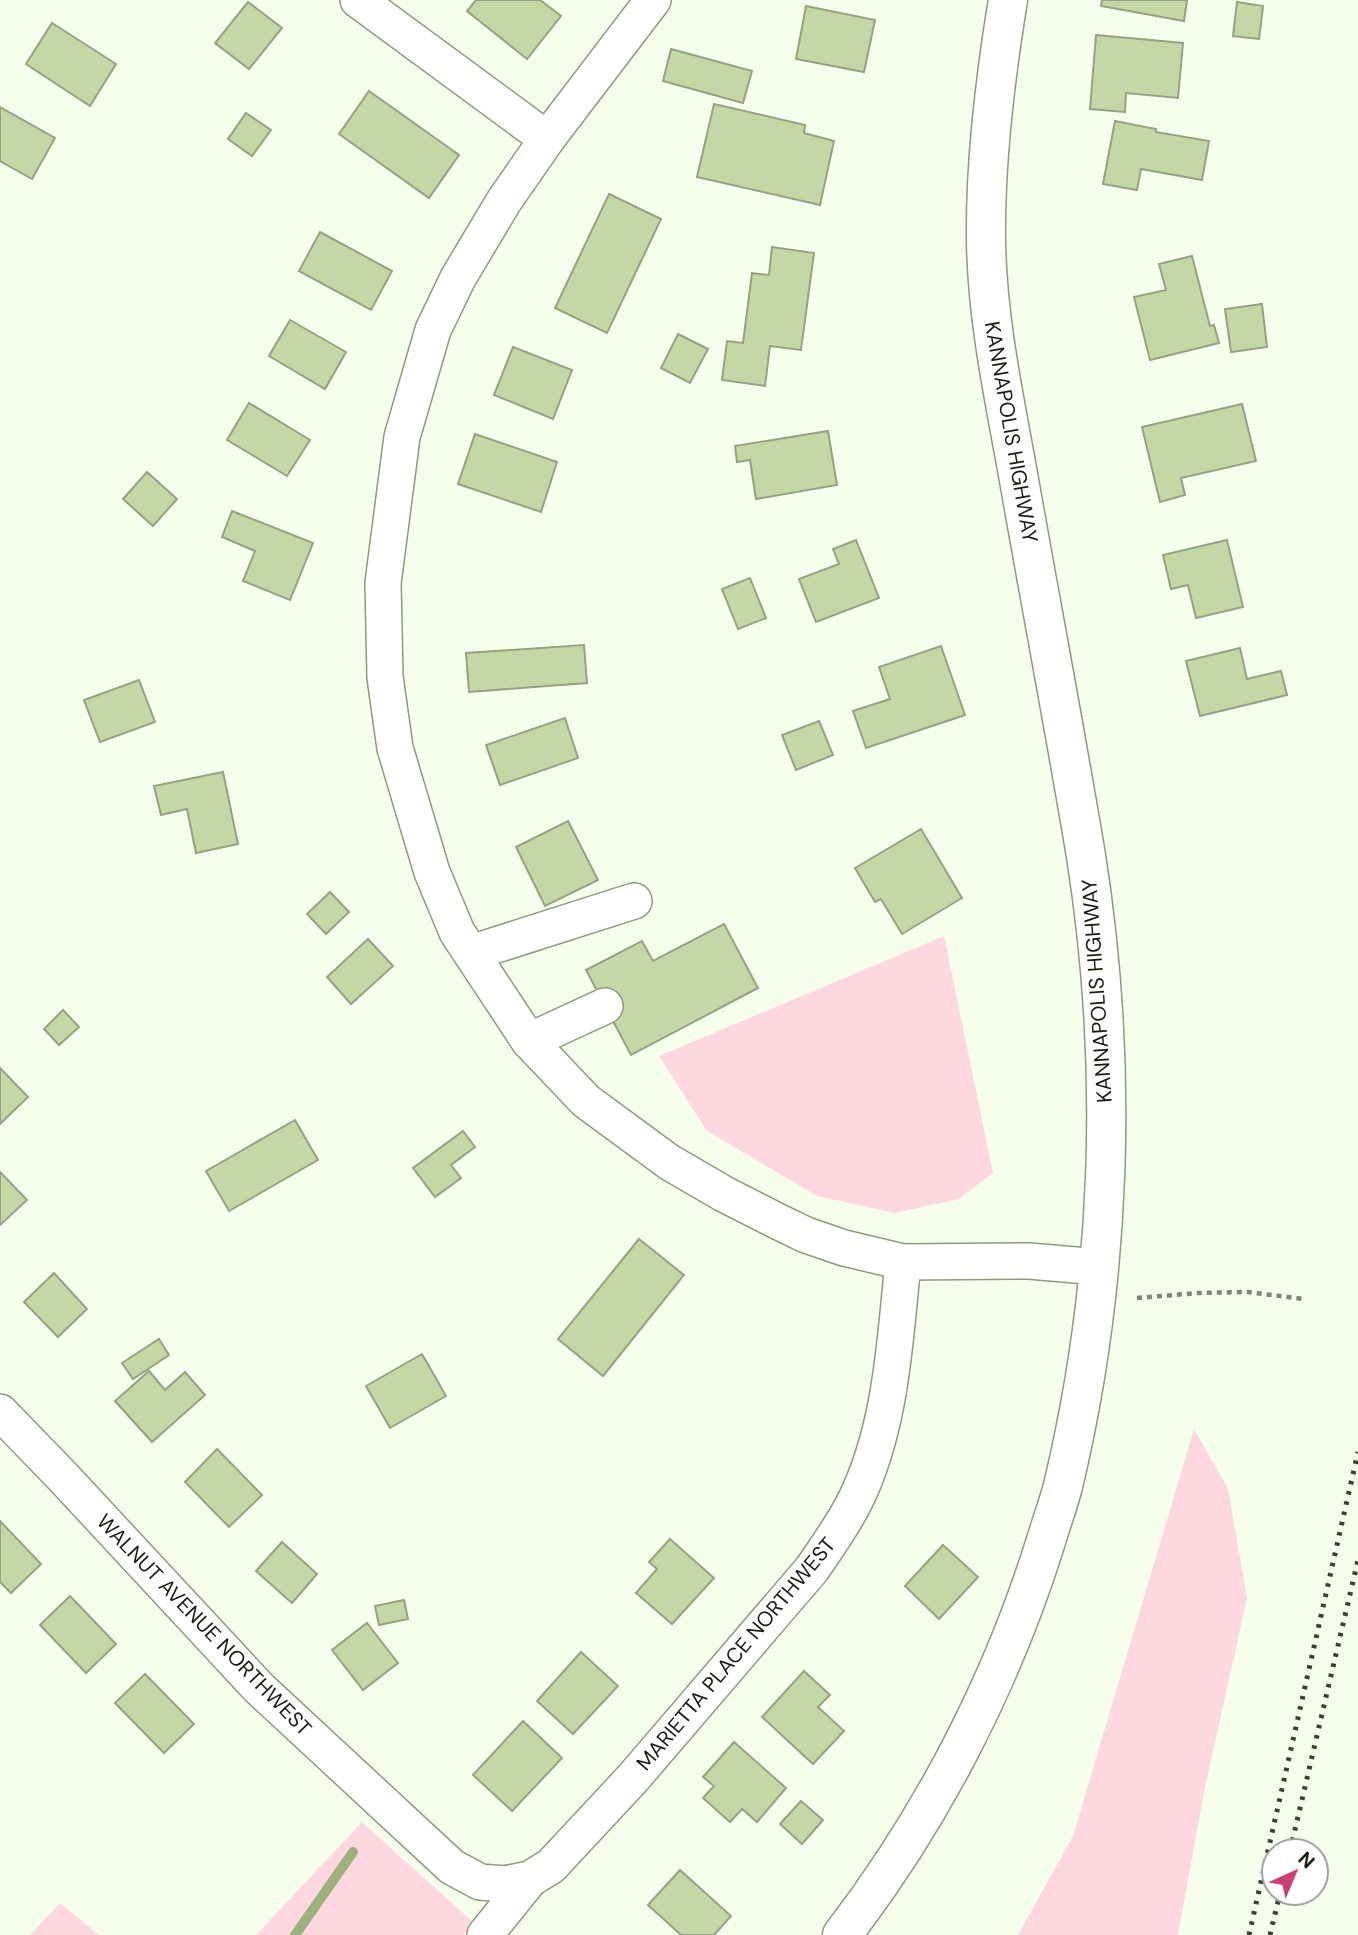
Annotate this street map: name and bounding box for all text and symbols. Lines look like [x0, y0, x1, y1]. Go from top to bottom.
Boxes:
street label: KANNAPOLIS HIGHWAY [978, 319, 1044, 545]
street label: KANNAPOLIS HIGHWAY [1075, 878, 1119, 1104]
street label: WALNUT AVENUE NORTHWEST [90, 1508, 318, 1742]
street label: MARIETTA PLACE NORTHWEST [630, 1531, 842, 1776]
north arrow [1260, 1837, 1330, 1907]
text: N [1293, 1846, 1320, 1874]

